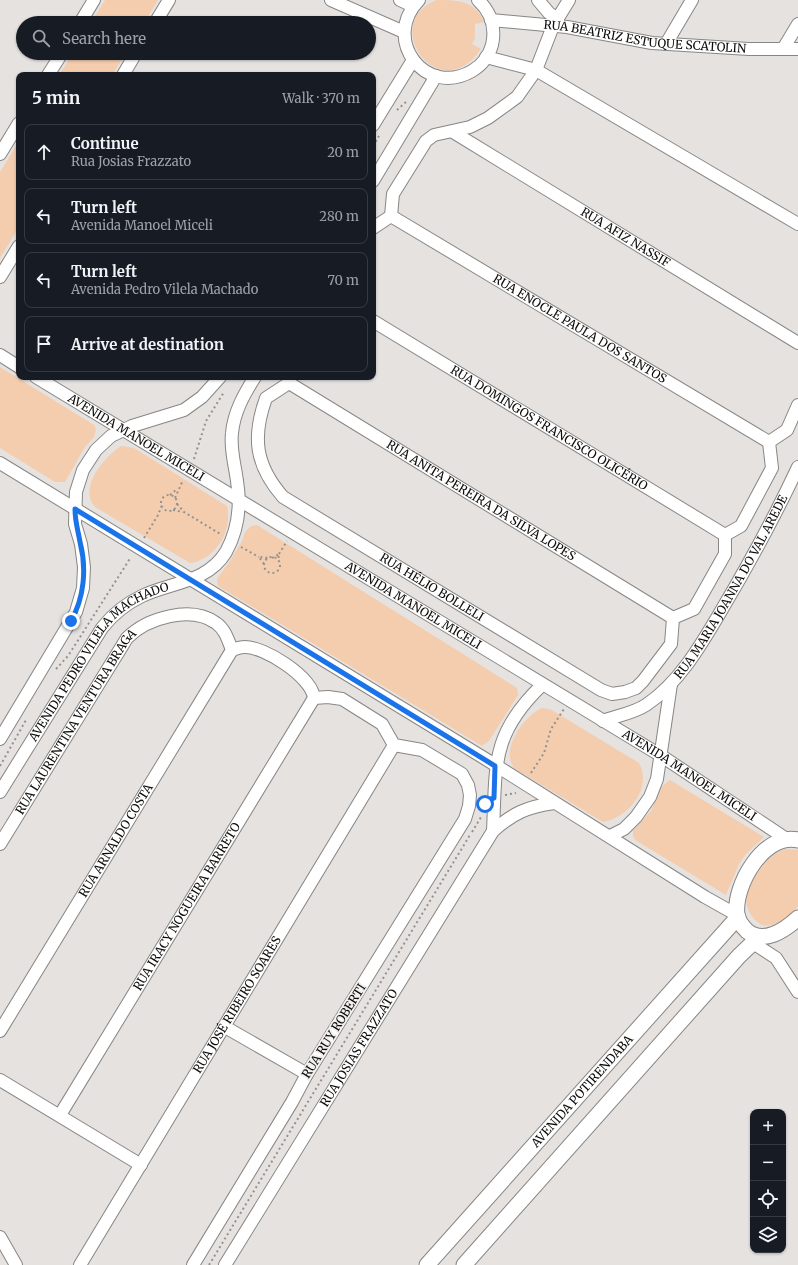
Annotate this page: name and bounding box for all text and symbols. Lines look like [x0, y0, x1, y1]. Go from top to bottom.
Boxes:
search box [16, 16, 376, 60]
street label: RUA BEATRIZ ESTUQUE SCATOLIN [543, 17, 747, 56]
icon: search [30, 27, 52, 49]
text: Search here [62, 29, 146, 48]
text: 5 min [32, 87, 80, 109]
text: Walk · 370 m [282, 90, 360, 107]
text: Continue [71, 134, 139, 153]
icon: ahead [33, 141, 55, 163]
text: 20 m [327, 144, 359, 161]
text: Rua Josias Frazzato [71, 153, 191, 170]
text: Turn left [71, 198, 137, 217]
street label: RUA AFIZ NASSIF [578, 204, 674, 270]
icon: left [33, 205, 55, 227]
text: 280 m [319, 208, 359, 225]
text: Avenida Manoel Miceli [71, 217, 213, 234]
text: Turn left [71, 262, 137, 281]
icon: left [33, 269, 55, 291]
street label: RUA ENOCLE PAULA DOS SANTOS [491, 271, 670, 386]
text: 70 m [328, 272, 359, 289]
text: Avenida Pedro Vilela Machado [71, 281, 258, 298]
icon: arrive [33, 333, 55, 355]
text: Arrive at destination [71, 335, 224, 354]
street label: RUA DOMINGOS FRANCISCO OLICÉRIO [448, 362, 651, 493]
street label: AVENIDA MANOEL MICELI [65, 390, 207, 484]
street label: RUA ANITA PEREIRA DA SILVA LOPES [384, 436, 579, 564]
street label: RUA MARIA JOANNA DO VAL AREDE [671, 492, 790, 682]
street label: RUA HÉLIO BOLLELI [377, 550, 487, 624]
street label: AVENIDA MANOEL MICELI [342, 557, 484, 652]
street label: AVENIDA PEDRO VILELA MACHADO [25, 579, 171, 745]
route end [62, 612, 80, 630]
street label: RUA LAURENTINA VENTURA BRAGA [12, 625, 139, 817]
street label: AVENIDA MANOEL MICELI [619, 725, 759, 824]
street label: RUA ARNALDO COSTA [75, 780, 156, 900]
route start [476, 795, 494, 813]
street label: RUA IRACY NOGUEIRA BARRETO [130, 819, 244, 993]
street label: RUA JOSÉ RIBEIRO SOARES [190, 933, 284, 1076]
street label: RUA RUY ROBERTI [298, 981, 369, 1081]
street label: RUA JOSIAS FRAZZATO [317, 986, 401, 1109]
street label: AVENIDA POTIRENDABA [527, 1031, 636, 1151]
map controls [750, 1109, 786, 1253]
button: + [750, 1109, 786, 1145]
button: − [750, 1145, 786, 1181]
button: locate [750, 1181, 786, 1217]
button: layers [750, 1217, 786, 1253]

